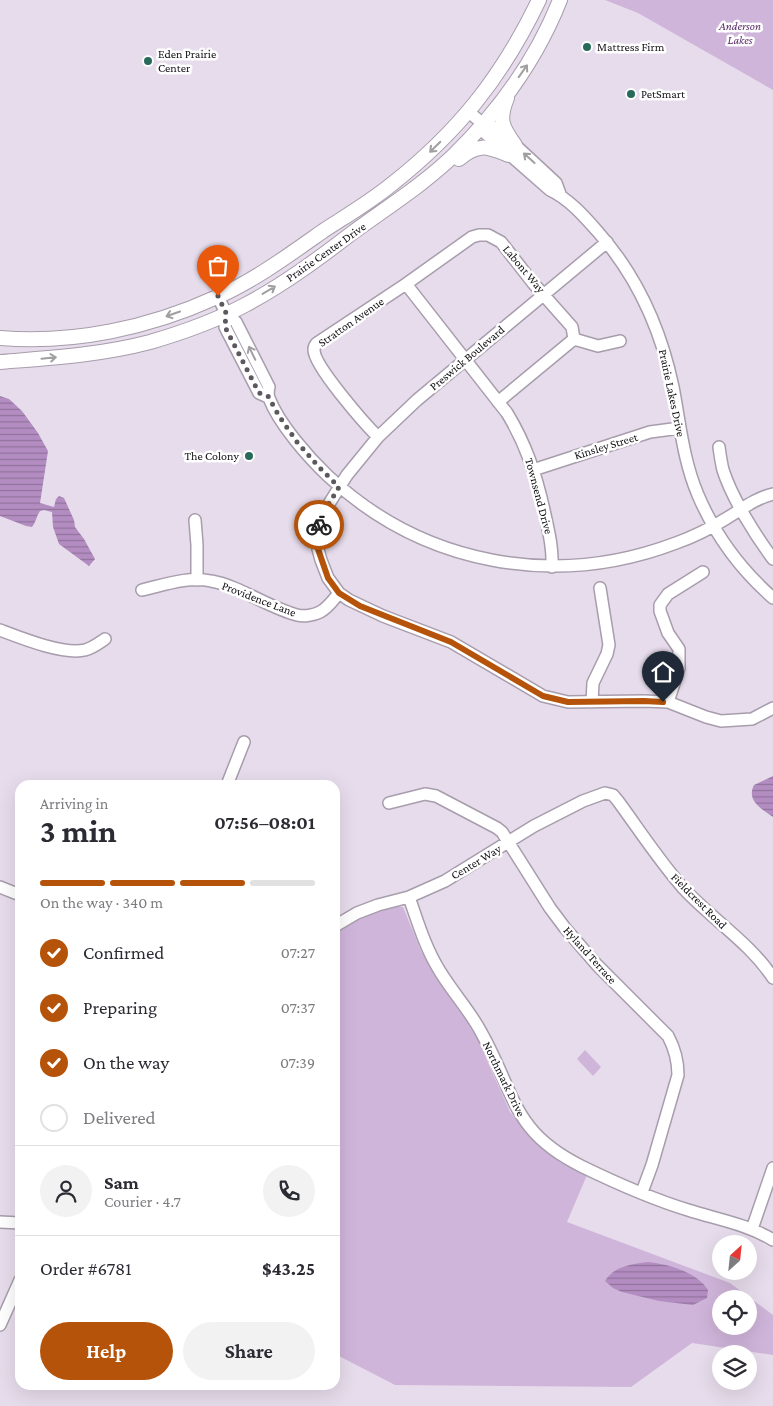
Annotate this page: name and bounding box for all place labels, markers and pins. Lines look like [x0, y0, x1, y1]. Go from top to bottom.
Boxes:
place label: Mattress Firm [597, 40, 665, 54]
marker: Mattress Firm [581, 41, 593, 53]
place label: Eden Prairie Center [158, 47, 216, 75]
marker: Eden Prairie Center [142, 55, 154, 67]
place label: PetSmart [641, 87, 686, 101]
marker: PetSmart [625, 88, 637, 100]
pin [197, 245, 239, 296]
place label: The Colony [184, 449, 239, 463]
marker: The Colony [243, 450, 255, 462]
pin [642, 651, 684, 702]

